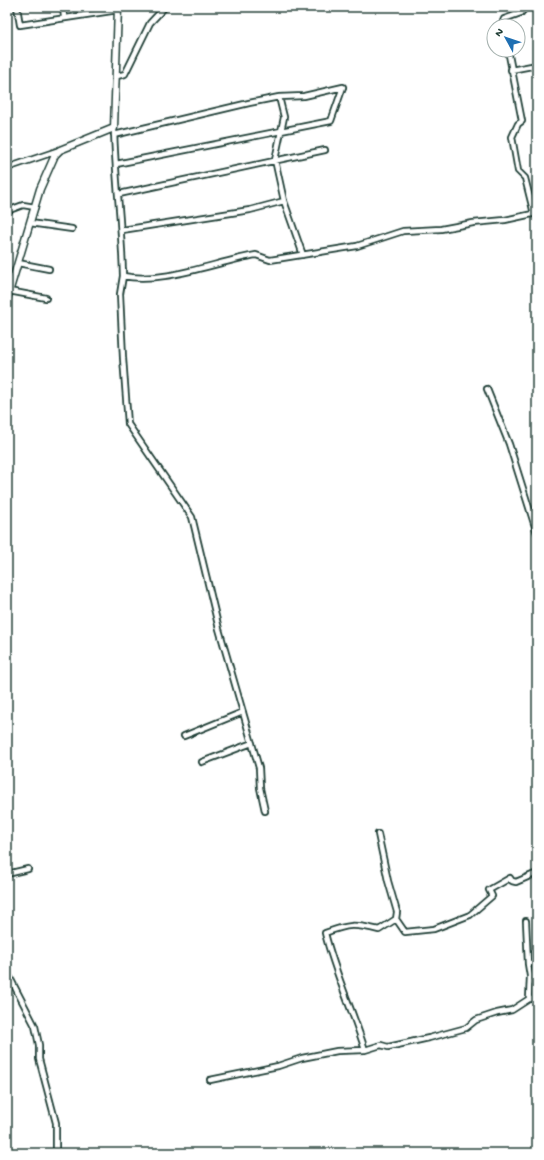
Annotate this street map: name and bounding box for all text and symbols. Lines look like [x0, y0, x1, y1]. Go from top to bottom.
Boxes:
north arrow [486, 18, 526, 58]
text: N [493, 26, 507, 39]

